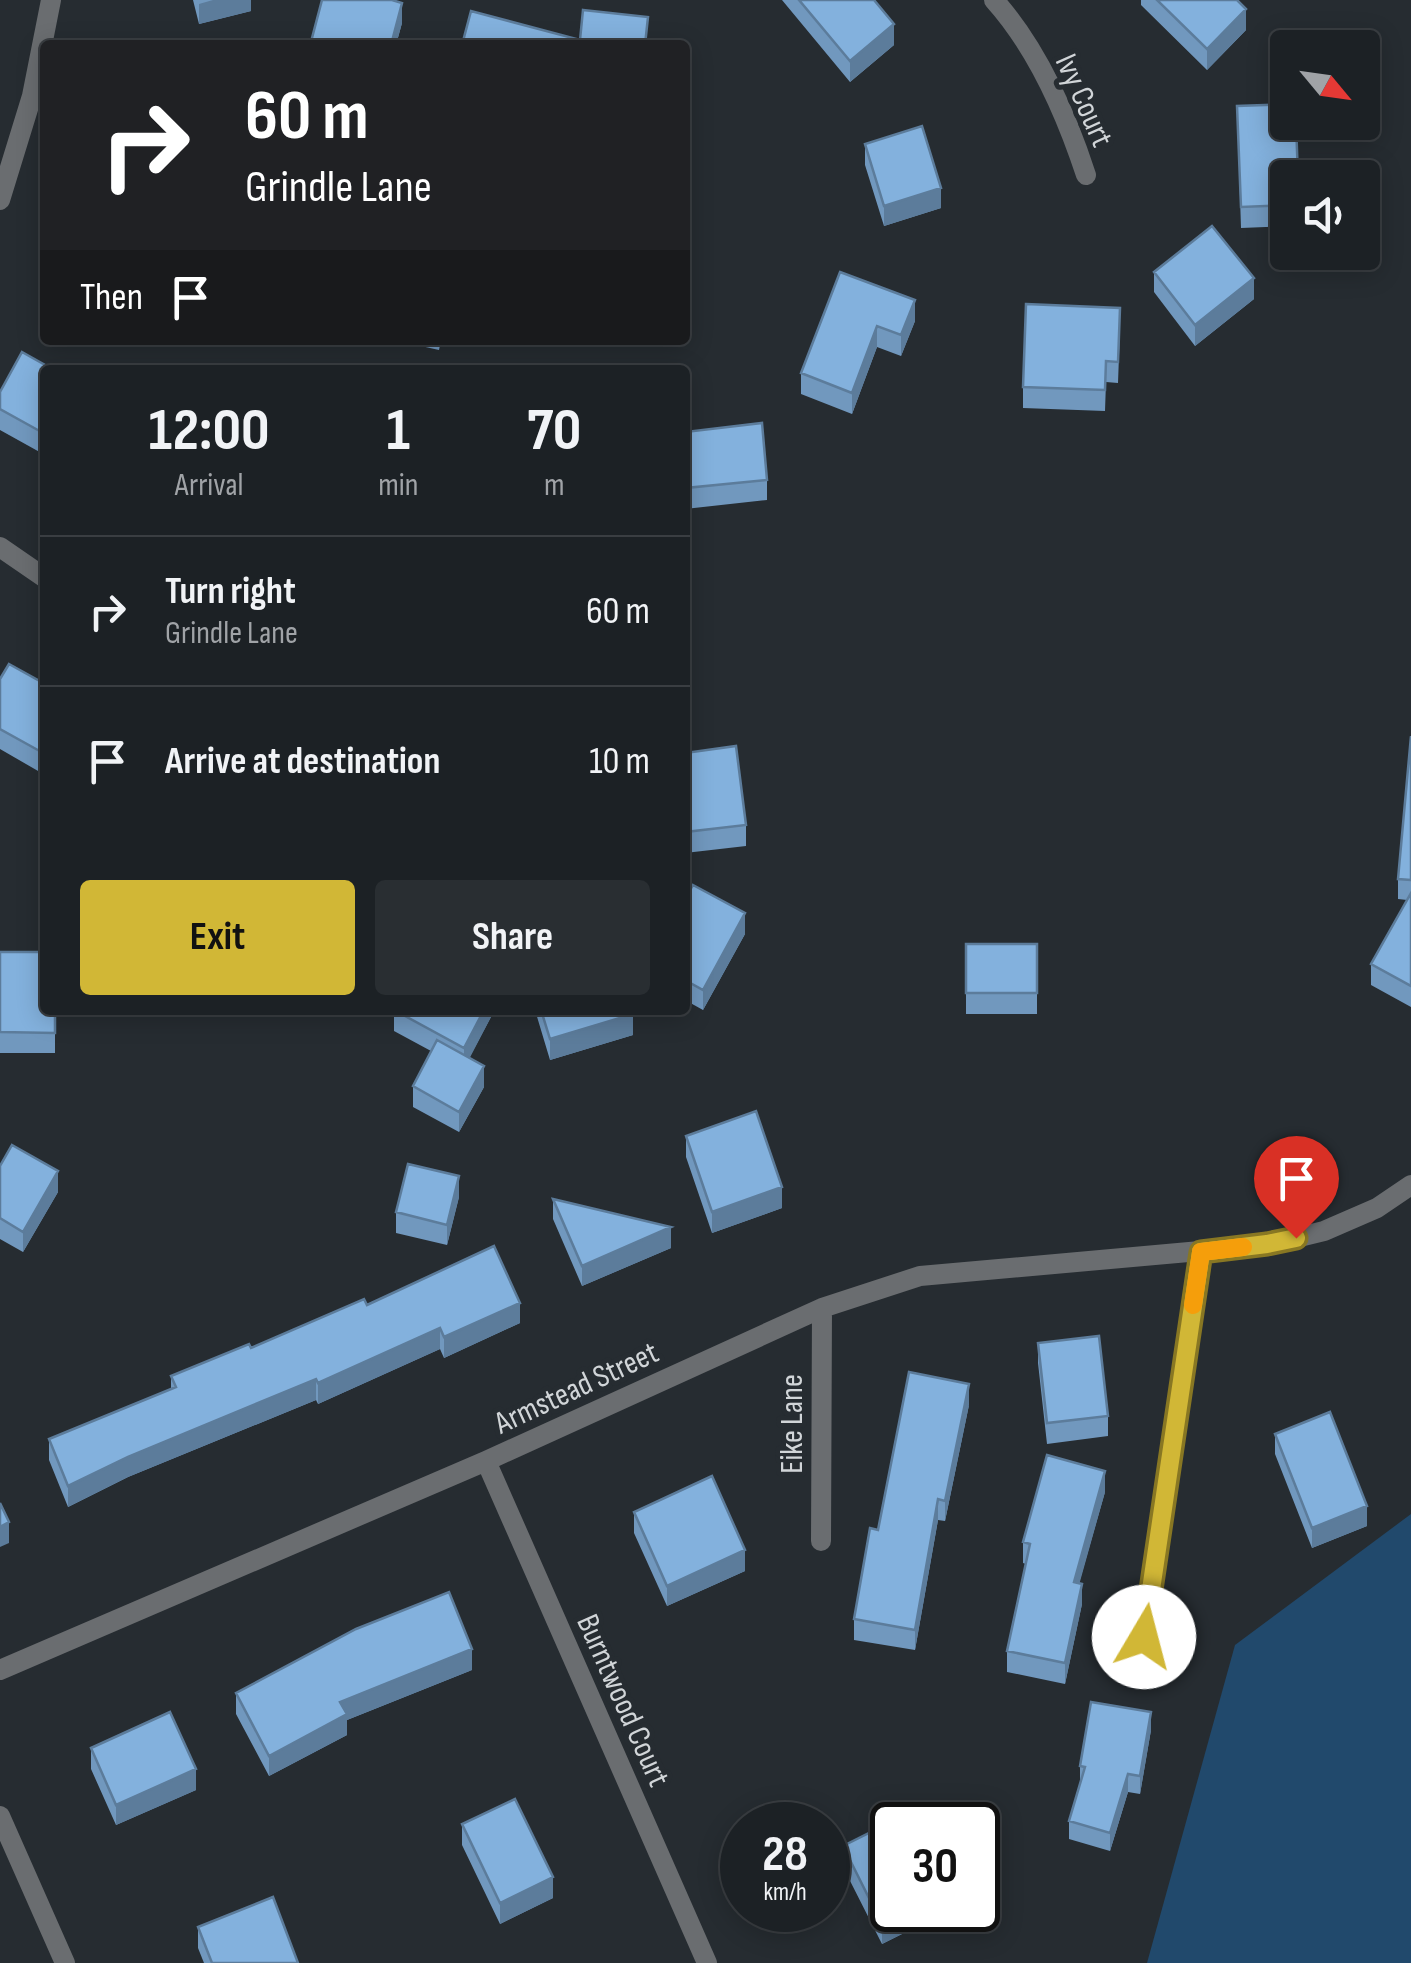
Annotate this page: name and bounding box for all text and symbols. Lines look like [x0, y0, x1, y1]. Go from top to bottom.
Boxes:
north arrow [1270, 30, 1380, 140]
map controls [1270, 30, 1380, 270]
street label: Ivy Court [1046, 48, 1121, 153]
text: 60 m [245, 75, 369, 159]
icon: right [80, 80, 210, 210]
text: Grindle Lane [245, 160, 432, 215]
button: sound [1270, 160, 1380, 270]
icon: arrive [163, 270, 218, 325]
text: Then [80, 275, 143, 320]
text: 12:00 [149, 395, 270, 467]
text: 1 [387, 395, 410, 467]
text: 70 [527, 395, 581, 467]
text: Arrival [175, 466, 243, 505]
text: min [378, 466, 418, 505]
text: m [544, 466, 564, 505]
text: Turn right [165, 569, 296, 614]
icon: right [80, 584, 135, 639]
text: 60 m [586, 589, 650, 634]
text: Grindle Lane [165, 614, 298, 653]
icon: arrive [80, 734, 135, 789]
text: Arrive at destination [165, 739, 440, 784]
text: 10 m [589, 739, 650, 784]
button: Exit [80, 880, 355, 995]
button: Share [375, 880, 650, 995]
pin [1254, 1136, 1339, 1239]
icon: arrive [1269, 1151, 1324, 1206]
street label: Armstead Street [488, 1333, 665, 1444]
street label: Eike Lane [773, 1374, 812, 1474]
position arrow [1092, 1585, 1196, 1689]
street label: Burntwood Court [567, 1608, 678, 1793]
speed limit sign: 30 [870, 1802, 1000, 1932]
text: 28 [762, 1825, 808, 1885]
text: km/h [763, 1877, 807, 1908]

